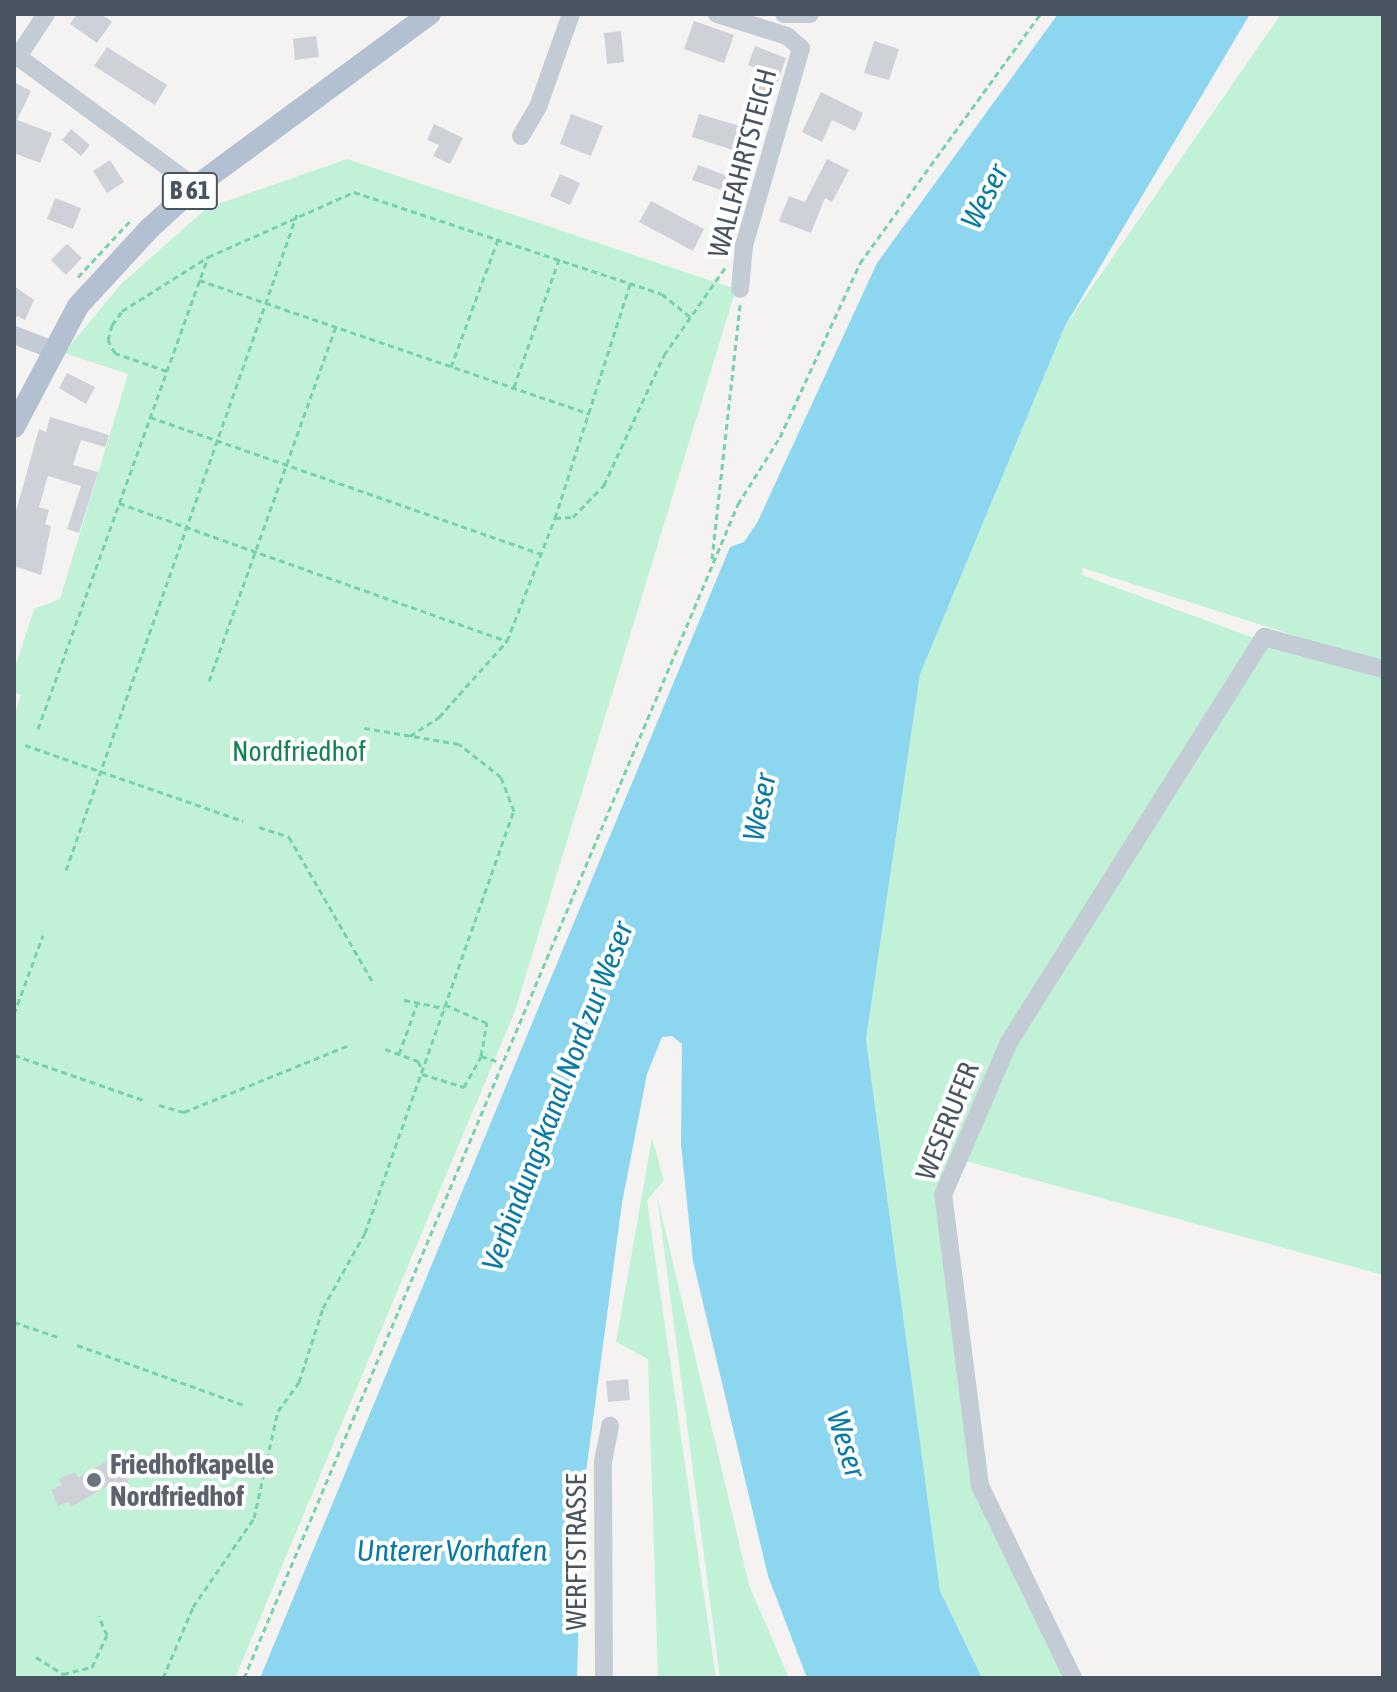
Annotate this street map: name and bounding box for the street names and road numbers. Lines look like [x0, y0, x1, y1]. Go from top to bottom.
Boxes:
street label: WALLFAHRTSTEICH [701, 65, 783, 261]
road number: B 61 [160, 169, 220, 213]
street label: WESERUFER [908, 1057, 986, 1185]
street label: WERFTSTRASSE [559, 1473, 593, 1631]

